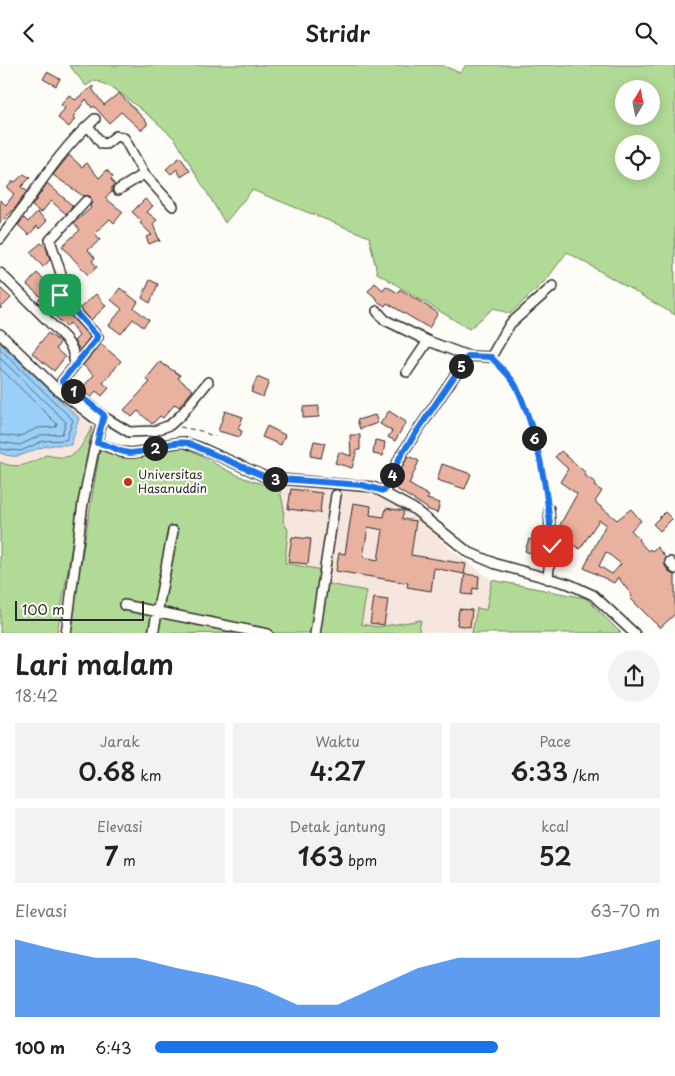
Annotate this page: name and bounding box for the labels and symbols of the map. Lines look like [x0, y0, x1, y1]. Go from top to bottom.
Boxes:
north arrow [615, 80, 660, 125]
pin [39, 274, 81, 316]
pin: 5 [448, 353, 474, 379]
pin: 1 [60, 379, 86, 403]
pin: 6 [522, 425, 546, 451]
pin: 2 [142, 435, 168, 461]
pin: 4 [380, 463, 404, 487]
place label: Universitas Hasanuddin [138, 465, 207, 497]
pin: 3 [262, 467, 288, 491]
marker: Universitas Hasanuddin [122, 476, 134, 488]
pin [531, 525, 573, 567]
scale bar [15, 599, 144, 622]

